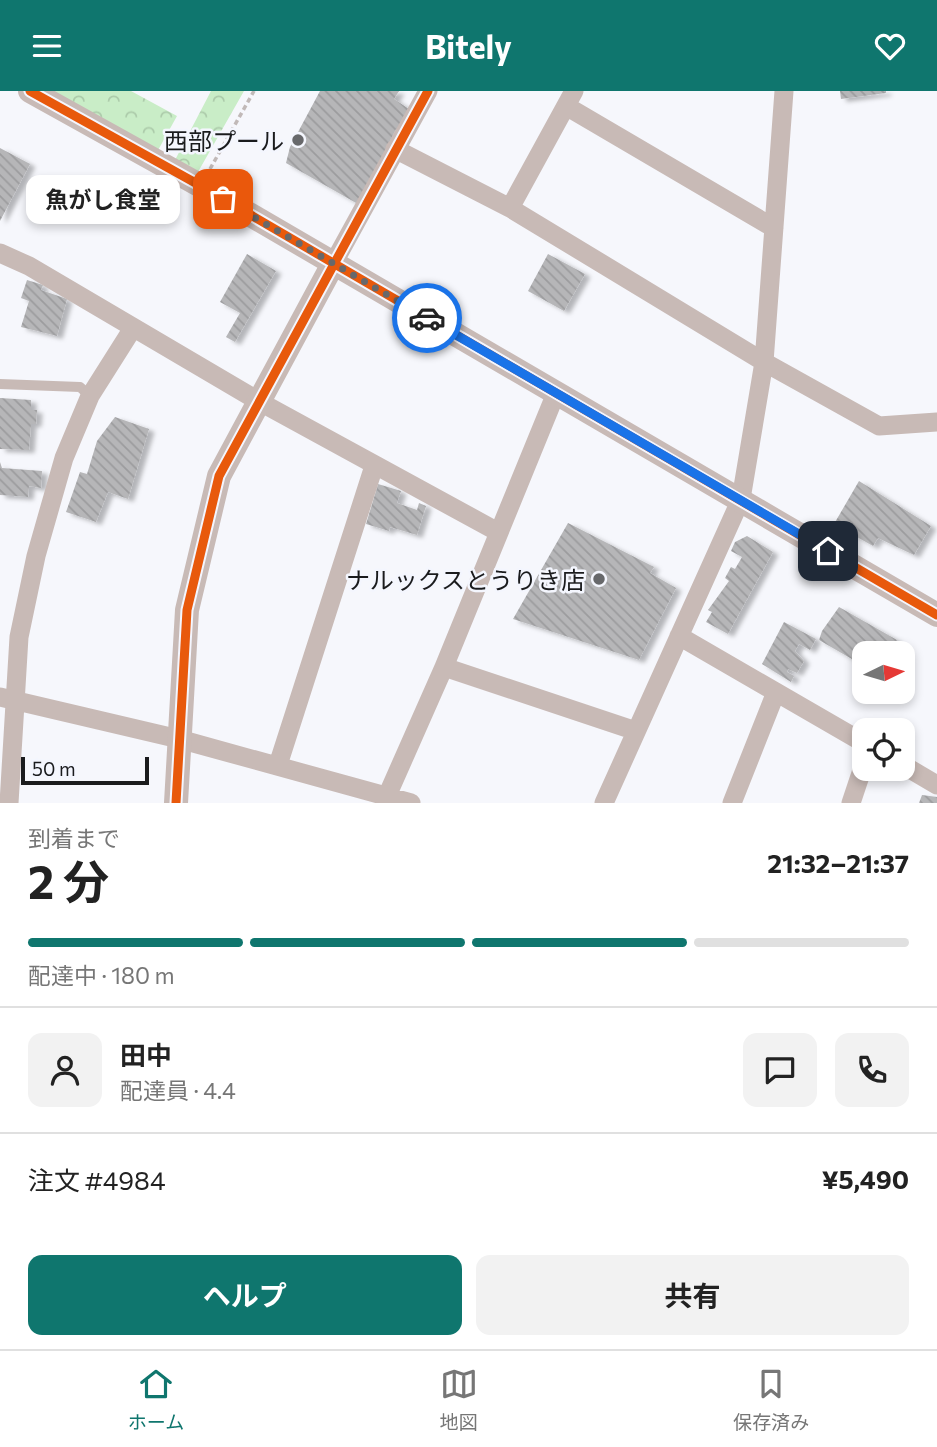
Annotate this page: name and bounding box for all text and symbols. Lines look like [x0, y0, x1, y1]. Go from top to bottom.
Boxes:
text: Bitely [425, 26, 512, 66]
icon: menu [28, 27, 66, 65]
icon: heart [871, 27, 909, 65]
place label: 西部プール [164, 126, 284, 155]
marker: 西部プール [290, 132, 306, 148]
pin [193, 169, 253, 229]
callout: 魚がし食堂 [27, 175, 181, 223]
icon: bag [204, 180, 242, 218]
text: 魚がし食堂 [46, 185, 161, 213]
courier [392, 283, 462, 353]
icon: car [408, 299, 446, 337]
pin [798, 521, 858, 581]
icon: home [809, 532, 847, 570]
place label: ナルックスとうりき店 [346, 565, 585, 594]
marker: ナルックスとうりき店 [591, 571, 607, 587]
north arrow [852, 641, 915, 703]
map controls [852, 641, 915, 781]
button: locate [852, 718, 915, 781]
scale bar [21, 754, 149, 786]
text: 50 m [32, 757, 76, 780]
text: 到着まで [28, 824, 120, 852]
text: 21:32–21:37 [767, 847, 909, 878]
text: 2 分 [28, 852, 109, 908]
text: 配達中 · 180 m [28, 961, 175, 989]
button: person [28, 1033, 102, 1107]
button: chat [743, 1033, 817, 1107]
button: phone [835, 1033, 909, 1107]
text: 田中 [120, 1039, 172, 1070]
text: 配達員 · 4.4 [120, 1076, 236, 1104]
text: ¥5,490 [822, 1163, 909, 1194]
text: 注文 #4984 [28, 1164, 166, 1195]
button: ヘルプ [28, 1255, 462, 1335]
button: 共有 [476, 1255, 909, 1335]
tab: ホーム [128, 1365, 184, 1434]
tab: 地図 [440, 1365, 478, 1434]
tab: 保存済み [733, 1365, 809, 1434]

